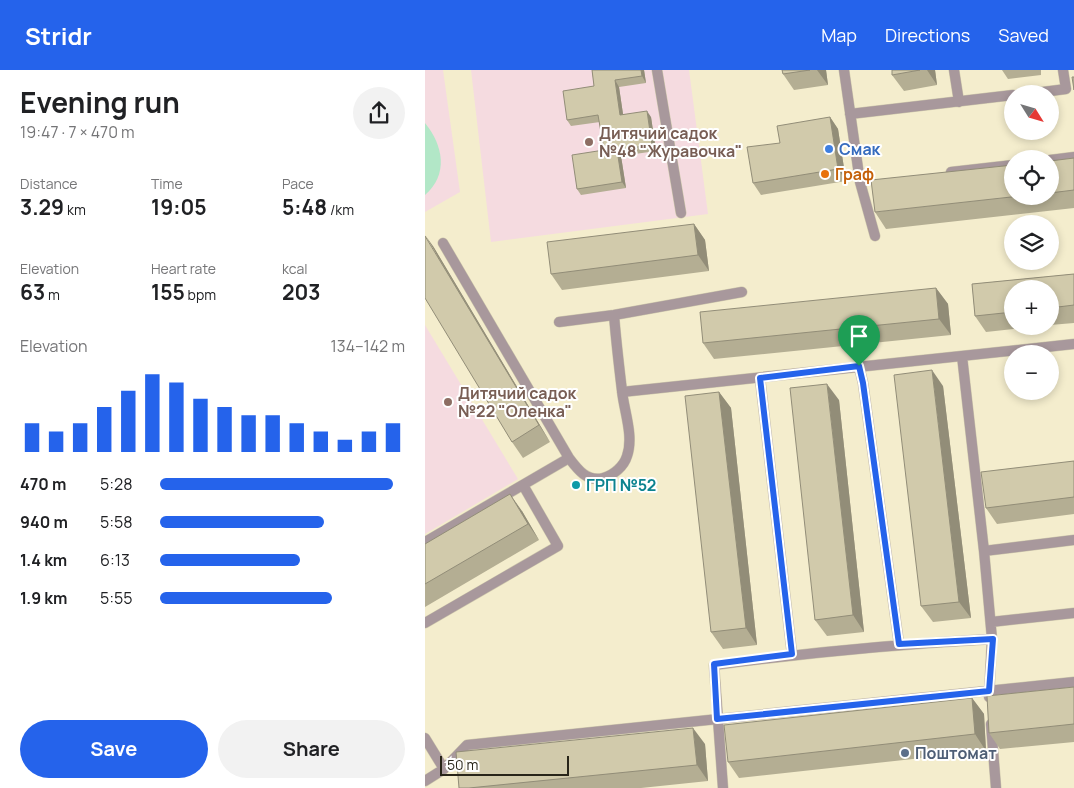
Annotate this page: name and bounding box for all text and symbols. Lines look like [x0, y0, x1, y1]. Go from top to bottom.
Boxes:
text: Stridr [25, 19, 92, 52]
text: Map [821, 23, 857, 47]
text: Directions [885, 23, 970, 47]
text: Saved [998, 23, 1049, 47]
text: Evening run [20, 83, 180, 121]
north arrow [1004, 85, 1059, 140]
map controls [1004, 85, 1059, 400]
button: share [353, 87, 405, 139]
text: 19:47 · 7 × 470 m [20, 121, 135, 143]
place label: Дитячий садок №48 "Журавочка" [599, 122, 742, 162]
marker: Дитячий садок №48 "Журавочка" [583, 136, 595, 148]
place label: Смак [839, 138, 881, 160]
marker: Смак [823, 143, 835, 155]
button: locate [1004, 150, 1059, 205]
place label: Граф [835, 163, 874, 185]
marker: Граф [819, 168, 831, 180]
text: Distance [20, 174, 77, 193]
text: Time [151, 174, 183, 193]
text: Pace [282, 174, 314, 193]
text: 3.29 [20, 193, 64, 221]
text: 19:05 [151, 193, 207, 221]
text: 5:48 [282, 193, 327, 221]
text: km [64, 200, 86, 219]
text: /km [327, 200, 354, 219]
button: layers [1004, 215, 1059, 270]
text: Elevation [20, 259, 79, 278]
text: Heart rate [151, 259, 216, 278]
text: kcal [282, 259, 308, 278]
text: 63 [20, 278, 45, 306]
text: 155 [151, 278, 185, 306]
text: 203 [282, 278, 321, 306]
button: + [1004, 280, 1059, 335]
text: m [45, 285, 60, 304]
text: bpm [185, 285, 216, 304]
pin [838, 315, 880, 366]
icon: arrive [845, 322, 873, 350]
text: Elevation [20, 335, 88, 357]
text: 134–142 m [331, 335, 405, 357]
button: − [1004, 345, 1059, 400]
place label: Дитячий садок №22 "Оленка" [458, 382, 577, 422]
marker: Дитячий садок №22 "Оленка" [442, 396, 454, 408]
text: 470 m [20, 473, 66, 495]
text: 5:28 [100, 473, 132, 495]
place label: ГРП №52 [586, 474, 656, 496]
marker: ГРП №52 [570, 479, 582, 491]
text: 940 m [20, 511, 68, 533]
text: 5:58 [100, 511, 133, 533]
text: 1.4 km [20, 549, 67, 571]
text: 6:13 [100, 549, 130, 571]
text: 1.9 km [20, 587, 67, 609]
text: 5:55 [100, 587, 133, 609]
button: Save [20, 720, 208, 778]
button: Share [218, 720, 405, 778]
place label: Поштомат [915, 742, 997, 764]
marker: Поштомат [899, 747, 911, 759]
scale bar [440, 753, 569, 776]
text: 50 m [447, 755, 478, 774]

